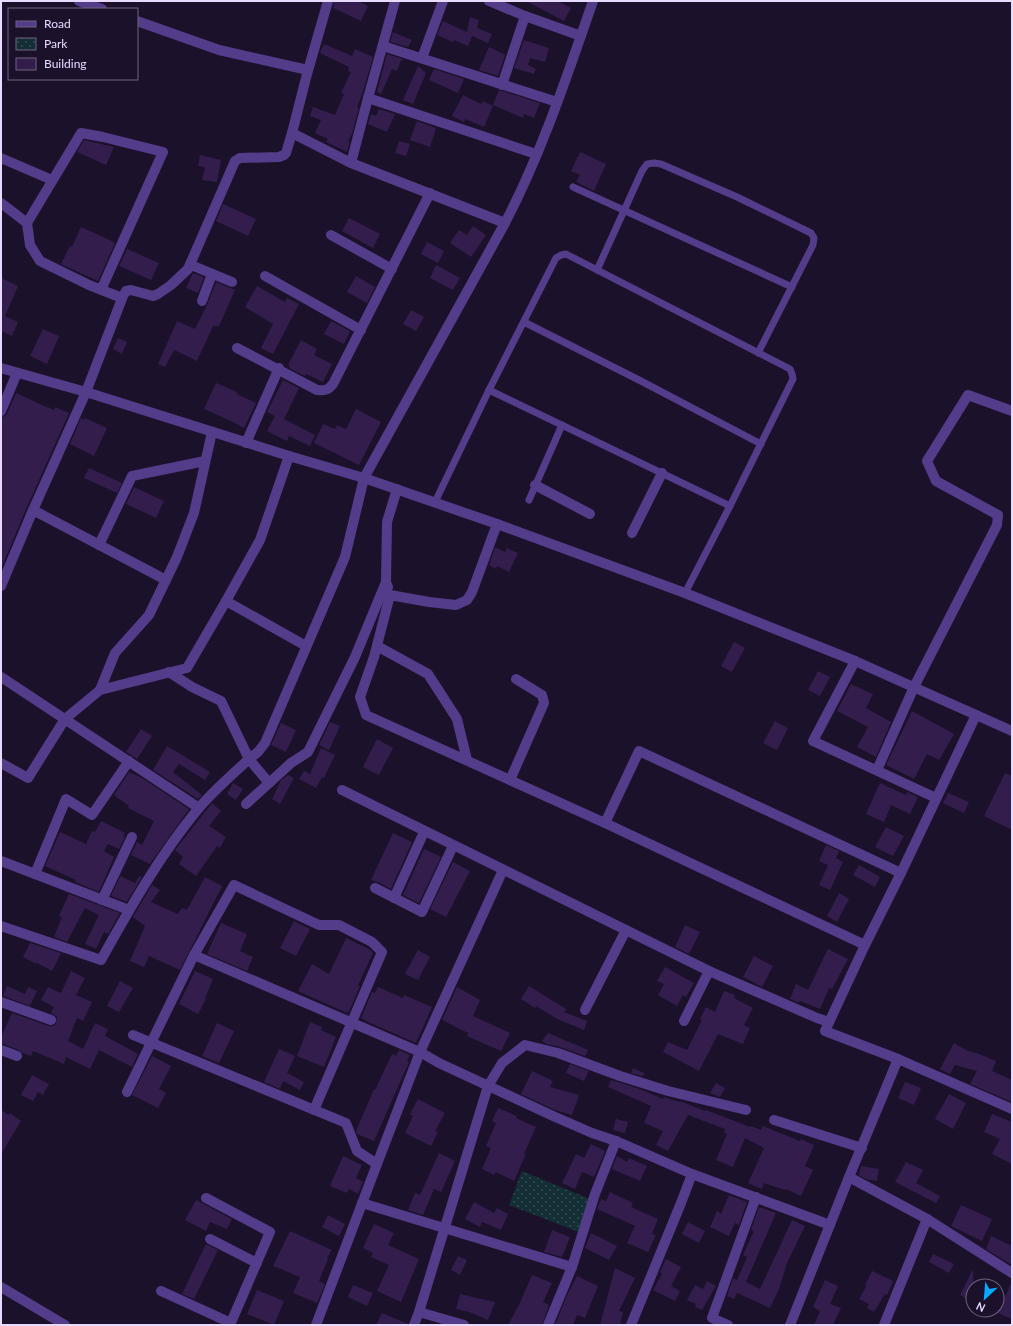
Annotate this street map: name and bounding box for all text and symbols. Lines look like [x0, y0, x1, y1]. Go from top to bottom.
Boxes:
legend [8, 8, 138, 80]
text: Road [44, 16, 71, 31]
text: Park [44, 36, 68, 51]
text: Building [44, 56, 87, 71]
north arrow [965, 1278, 1005, 1318]
text: N [974, 1300, 987, 1315]

